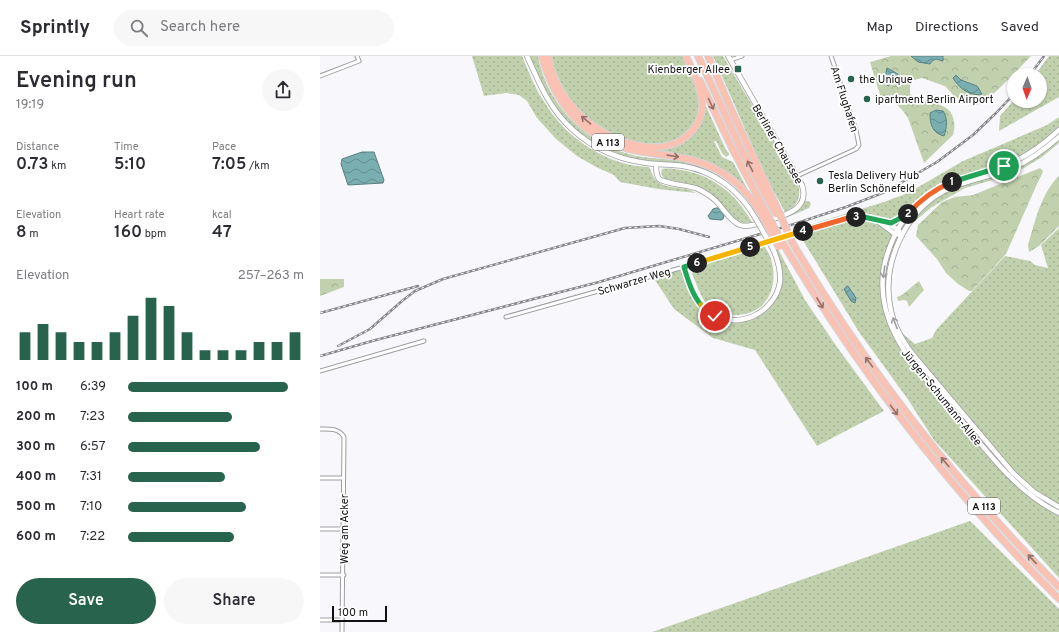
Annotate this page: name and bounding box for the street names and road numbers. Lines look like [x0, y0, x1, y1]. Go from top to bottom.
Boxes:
street label: Am Flughafen [827, 65, 861, 134]
street label: Berliner Chaussee [749, 102, 806, 187]
road number: A 113 [592, 134, 624, 150]
street label: Schwarzer Weg [596, 265, 672, 299]
street label: Jürgen-Schumann-Allee [898, 346, 985, 449]
street label: Weg am Acker [338, 493, 352, 564]
road number: A 113 [968, 498, 1000, 514]

